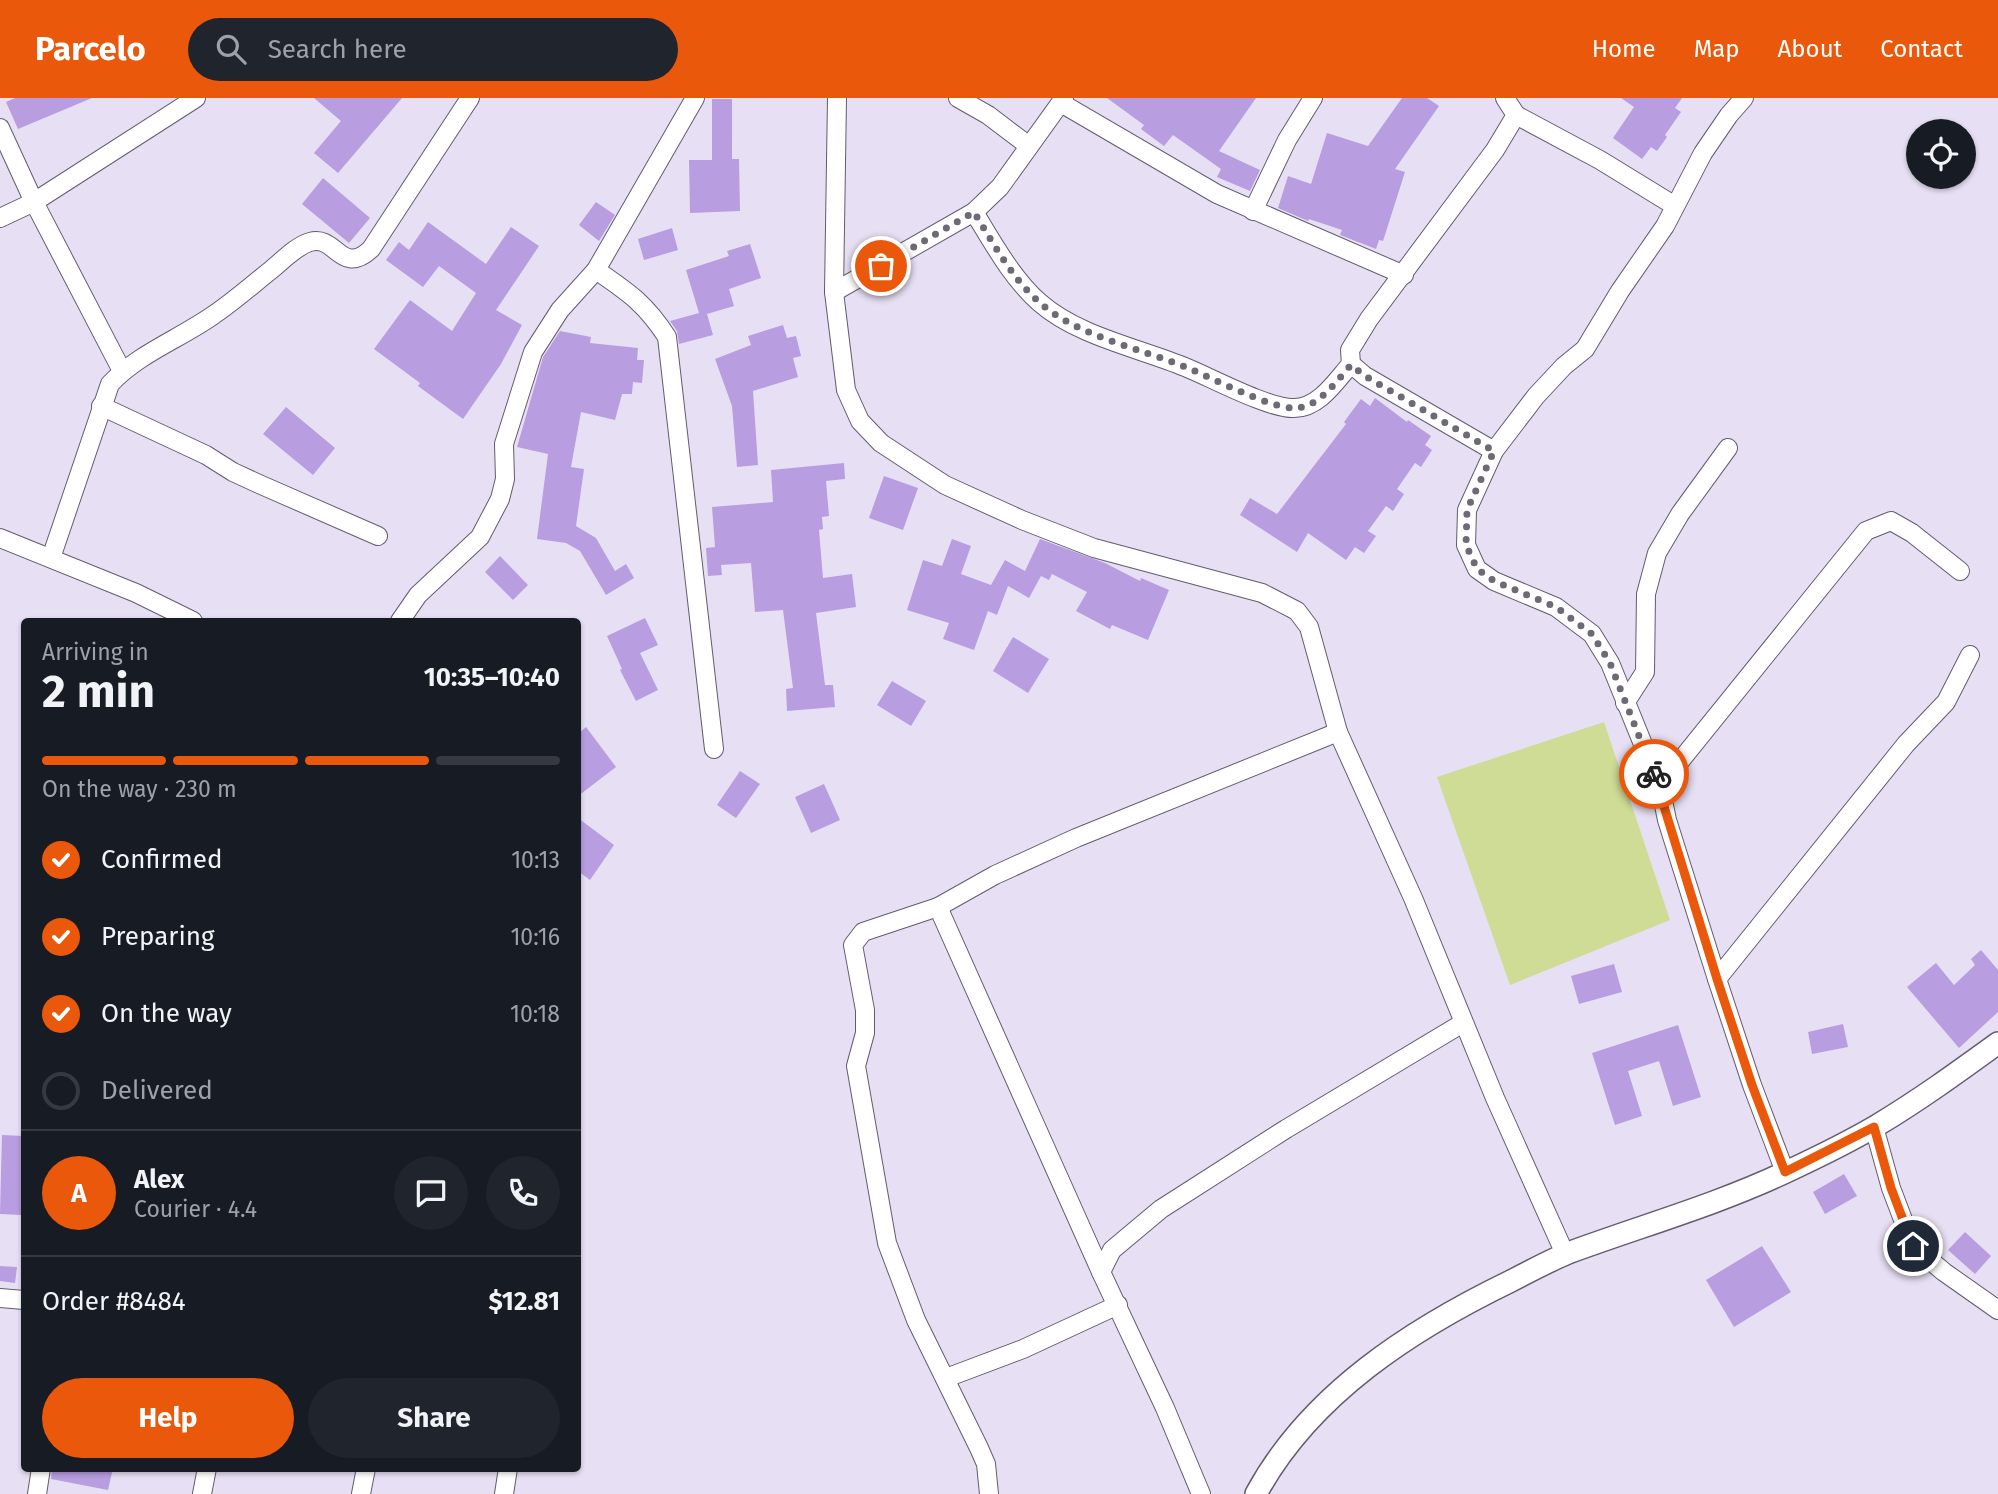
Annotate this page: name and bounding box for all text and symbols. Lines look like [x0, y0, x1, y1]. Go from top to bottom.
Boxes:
search box [188, 18, 678, 81]
text: Parcelo [35, 29, 146, 69]
icon: search [212, 30, 250, 68]
text: Search here [268, 34, 407, 65]
text: Home [1592, 35, 1656, 63]
text: Map [1694, 35, 1740, 63]
text: About [1778, 35, 1842, 63]
text: Contact [1880, 35, 1963, 63]
map controls [1906, 119, 1976, 189]
button: locate [1906, 119, 1976, 189]
pin [851, 236, 911, 296]
icon: bag [862, 247, 900, 285]
text: Arriving in [42, 638, 149, 666]
text: 10:35–10:40 [424, 662, 560, 693]
text: 2 min [42, 664, 155, 719]
courier [1619, 739, 1689, 809]
icon: bike [1635, 755, 1673, 793]
text: On the way · 230 m [42, 775, 237, 803]
icon: check [42, 841, 80, 879]
text: Confirmed [101, 844, 222, 875]
text: 10:13 [511, 846, 560, 874]
icon: check [42, 918, 80, 956]
text: Preparing [101, 921, 214, 952]
text: 10:16 [510, 923, 560, 951]
icon: check [42, 995, 80, 1033]
text: On the way [101, 998, 232, 1029]
text: 10:18 [510, 1000, 560, 1028]
text: Delivered [101, 1075, 213, 1106]
button: chat [394, 1156, 468, 1230]
button: phone [486, 1156, 560, 1230]
text: Alex [134, 1164, 184, 1195]
text: A [71, 1178, 87, 1209]
text: Courier · 4.4 [134, 1195, 257, 1223]
pin [1883, 1216, 1943, 1276]
icon: home [1894, 1227, 1932, 1265]
text: Order #8484 [42, 1286, 186, 1317]
text: $12.81 [489, 1286, 560, 1317]
button: Help [42, 1378, 294, 1458]
button: Share [308, 1378, 560, 1458]

